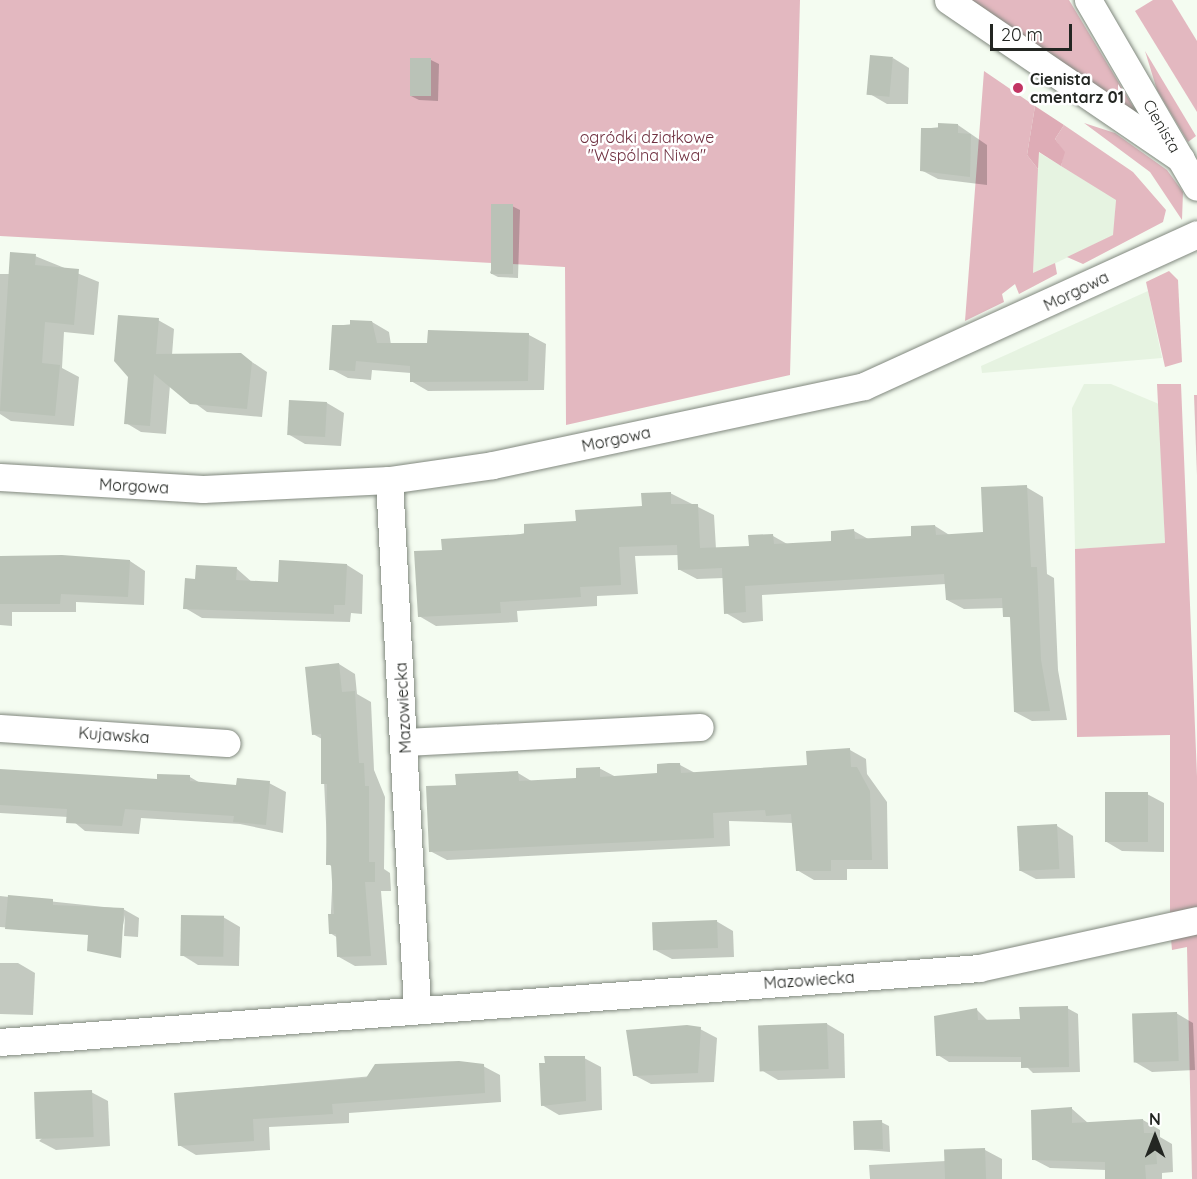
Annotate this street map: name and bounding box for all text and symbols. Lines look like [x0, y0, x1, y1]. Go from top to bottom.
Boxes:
scale bar [993, 12, 1076, 50]
text: 20 m [1001, 23, 1043, 46]
place label: Cienista cmentarz 01 [1030, 69, 1124, 107]
marker: Cienista cmentarz 01 [1011, 81, 1025, 95]
street label: Cienista [1139, 96, 1185, 156]
park label: ogródki działkowe "Wspólna Niwa" [580, 127, 714, 165]
street label: Morgowa [1040, 267, 1112, 315]
street label: Morgowa [580, 422, 652, 456]
street label: Morgowa [99, 475, 169, 497]
street label: Mazowiecka [391, 662, 415, 754]
street label: Kujawska [78, 723, 150, 747]
street label: Mazowiecka [763, 967, 855, 993]
north arrow [1125, 1107, 1185, 1167]
text: N [1149, 1109, 1161, 1129]

